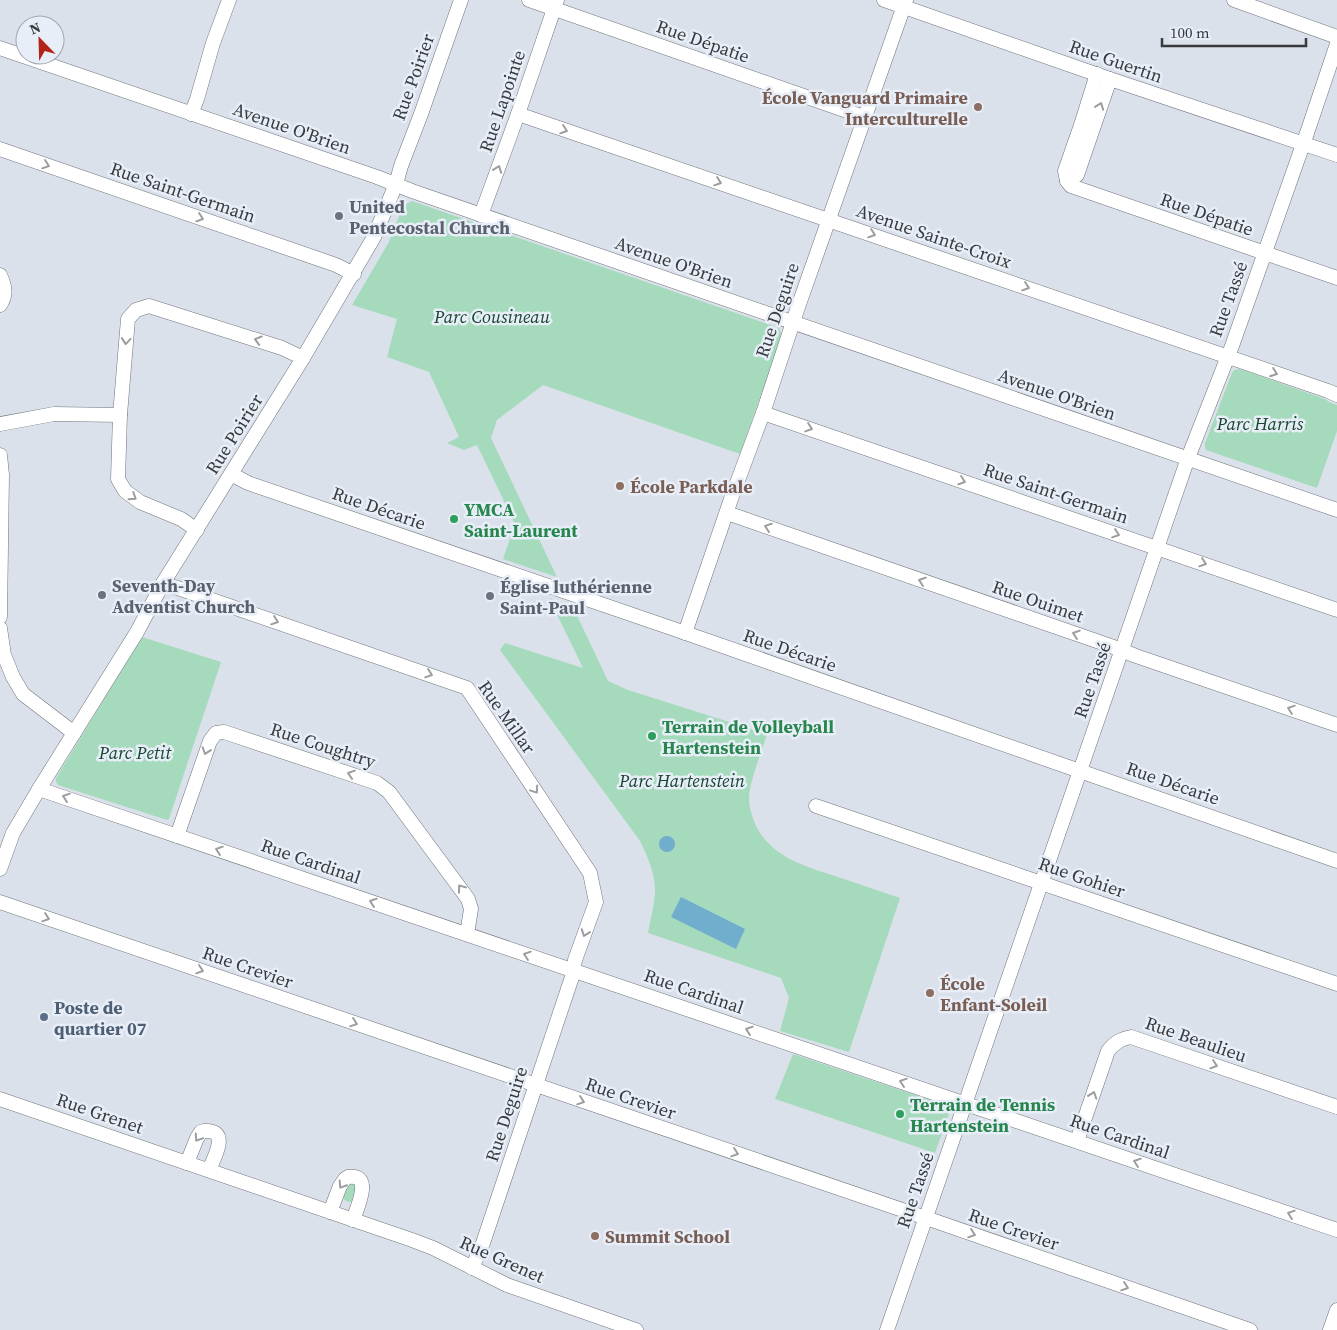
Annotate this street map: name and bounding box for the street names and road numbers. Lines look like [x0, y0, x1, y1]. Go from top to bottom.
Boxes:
street label: Rue Dépatie [653, 13, 753, 69]
street label: Rue Poirier [386, 30, 440, 124]
street label: Rue Guertin [1066, 33, 1166, 89]
street label: Rue Lapointe [473, 47, 531, 155]
street label: Avenue O'Brien [230, 96, 354, 160]
street label: Rue Saint-Germain [107, 155, 259, 229]
street label: Rue Dépatie [1157, 186, 1257, 242]
street label: Avenue Sainte-Croix [853, 198, 1015, 274]
street label: Avenue O'Brien [612, 230, 736, 294]
street label: Rue Tassé [1203, 258, 1253, 340]
street label: Rue Deguire [749, 259, 805, 361]
street label: Avenue O'Brien [995, 362, 1119, 426]
street label: Rue Poirier [199, 389, 269, 479]
street label: Rue Saint-Germain [980, 456, 1132, 530]
street label: Rue Décarie [329, 480, 429, 536]
street label: Rue Ouimet [989, 574, 1087, 628]
street label: Rue Décarie [740, 622, 840, 678]
street label: Rue Tassé [1067, 639, 1117, 721]
street label: Rue Millar [473, 675, 542, 759]
street label: Rue Coughtry [267, 716, 380, 774]
street label: Rue Décarie [1123, 755, 1223, 811]
street label: Rue Cardinal [258, 832, 364, 890]
street label: Rue Gohier [1035, 851, 1129, 904]
street label: Rue Crevier [199, 940, 297, 994]
street label: Rue Cardinal [641, 962, 747, 1020]
street label: Rue Beaulieu [1142, 1010, 1250, 1068]
street label: Rue Deguire [479, 1063, 533, 1165]
street label: Rue Crevier [582, 1071, 680, 1125]
street label: Rue Grenet [53, 1087, 147, 1140]
street label: Rue Cardinal [1067, 1107, 1173, 1165]
street label: Rue Tassé [890, 1149, 940, 1231]
street label: Rue Crevier [965, 1202, 1063, 1256]
street label: Rue Grenet [456, 1229, 548, 1289]

